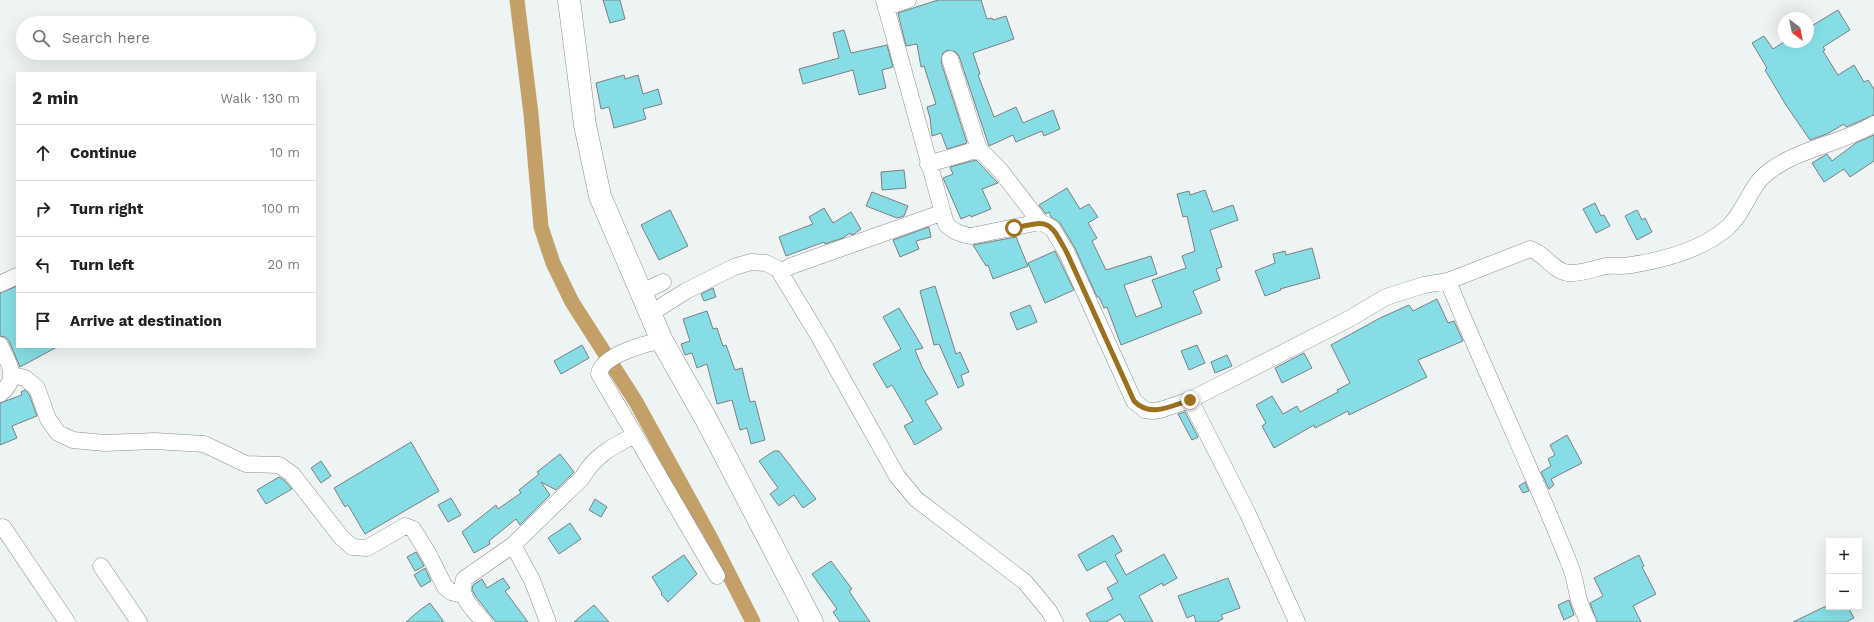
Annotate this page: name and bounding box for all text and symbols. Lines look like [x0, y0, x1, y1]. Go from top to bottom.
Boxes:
north arrow [1778, 12, 1814, 48]
search box [16, 16, 316, 60]
icon: search [30, 27, 52, 49]
text: Search here [62, 29, 150, 47]
text: 2 min [32, 88, 78, 108]
text: Walk · 130 m [221, 91, 300, 106]
icon: ahead [32, 142, 54, 164]
text: Continue [70, 144, 137, 162]
text: 10 m [270, 145, 300, 160]
icon: right [32, 198, 54, 220]
text: Turn right [70, 200, 143, 218]
text: 100 m [262, 201, 300, 216]
route start [1005, 219, 1023, 237]
icon: left [32, 254, 54, 276]
text: Turn left [70, 256, 134, 274]
text: 20 m [268, 257, 300, 272]
icon: arrive [32, 310, 54, 332]
text: Arrive at destination [70, 312, 222, 330]
route end [1181, 391, 1199, 409]
map controls [1826, 538, 1862, 610]
button: + [1826, 538, 1862, 574]
button: − [1826, 574, 1862, 610]

